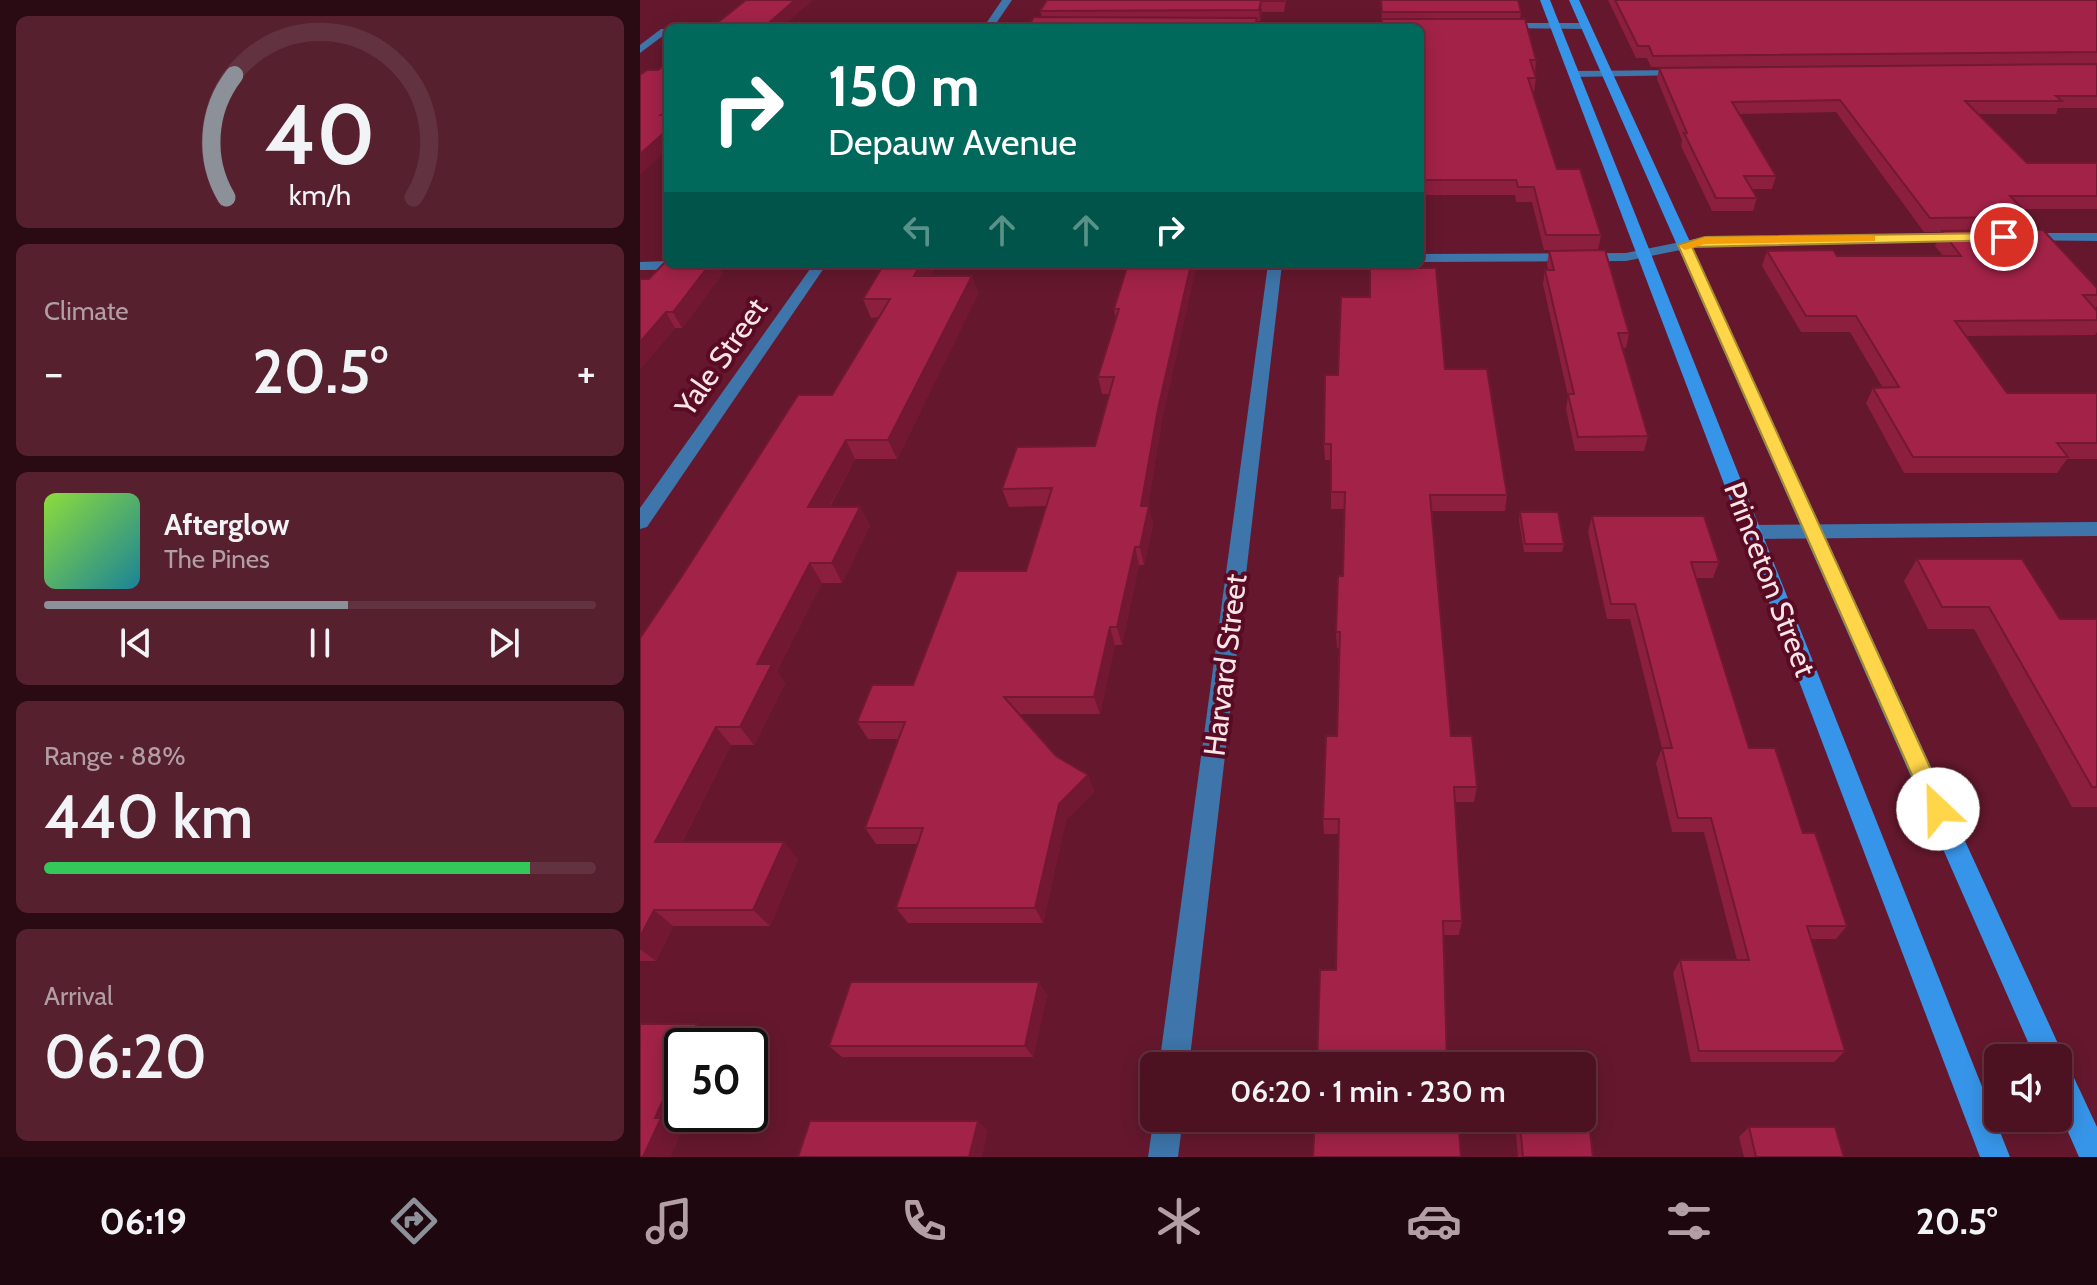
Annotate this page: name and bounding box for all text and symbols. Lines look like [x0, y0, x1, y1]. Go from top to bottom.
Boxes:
text: 150 m [828, 52, 980, 120]
icon: right [696, 56, 800, 160]
text: 40 [265, 84, 375, 185]
text: Depauw Avenue [828, 120, 1077, 164]
text: km/h [289, 177, 351, 212]
pin [1970, 203, 2038, 271]
icon: left [896, 208, 940, 252]
icon: ahead [980, 208, 1024, 252]
icon: ahead [1064, 208, 1108, 252]
icon: right [1148, 208, 1192, 252]
icon: arrive [1982, 215, 2026, 259]
street label: Yale Street [666, 291, 775, 424]
text: Climate [44, 295, 129, 327]
text: 20.5° [252, 335, 388, 408]
text: − [44, 346, 63, 399]
text: + [577, 346, 596, 399]
street label: Princeton Street [1716, 476, 1824, 682]
text: Afterglow [164, 506, 290, 543]
text: The Pines [164, 543, 270, 575]
street label: Harvard Street [1195, 572, 1255, 758]
icon: previous [114, 621, 158, 665]
icon: pause [298, 621, 342, 665]
icon: next [482, 621, 526, 665]
text: Range · 88% [44, 740, 186, 772]
position arrow [1896, 767, 1980, 851]
text: 440 km [44, 780, 253, 853]
text: Arrival [44, 980, 113, 1012]
text: 06:20 [44, 1020, 207, 1093]
speed limit sign: 50 [664, 1028, 768, 1132]
map controls [1984, 1044, 2072, 1132]
button: sound [1984, 1044, 2072, 1132]
text: 06:20 · 1 min · 230 m [1230, 1073, 1506, 1110]
icon: directions [386, 1193, 442, 1249]
icon: music [641, 1193, 697, 1249]
icon: phone [896, 1193, 952, 1249]
icon: climate [1151, 1193, 1207, 1249]
icon: car [1406, 1193, 1462, 1249]
icon: filters [1661, 1193, 1717, 1249]
text: 06:19 [100, 1199, 187, 1243]
text: 20.5° [1916, 1199, 1997, 1243]

